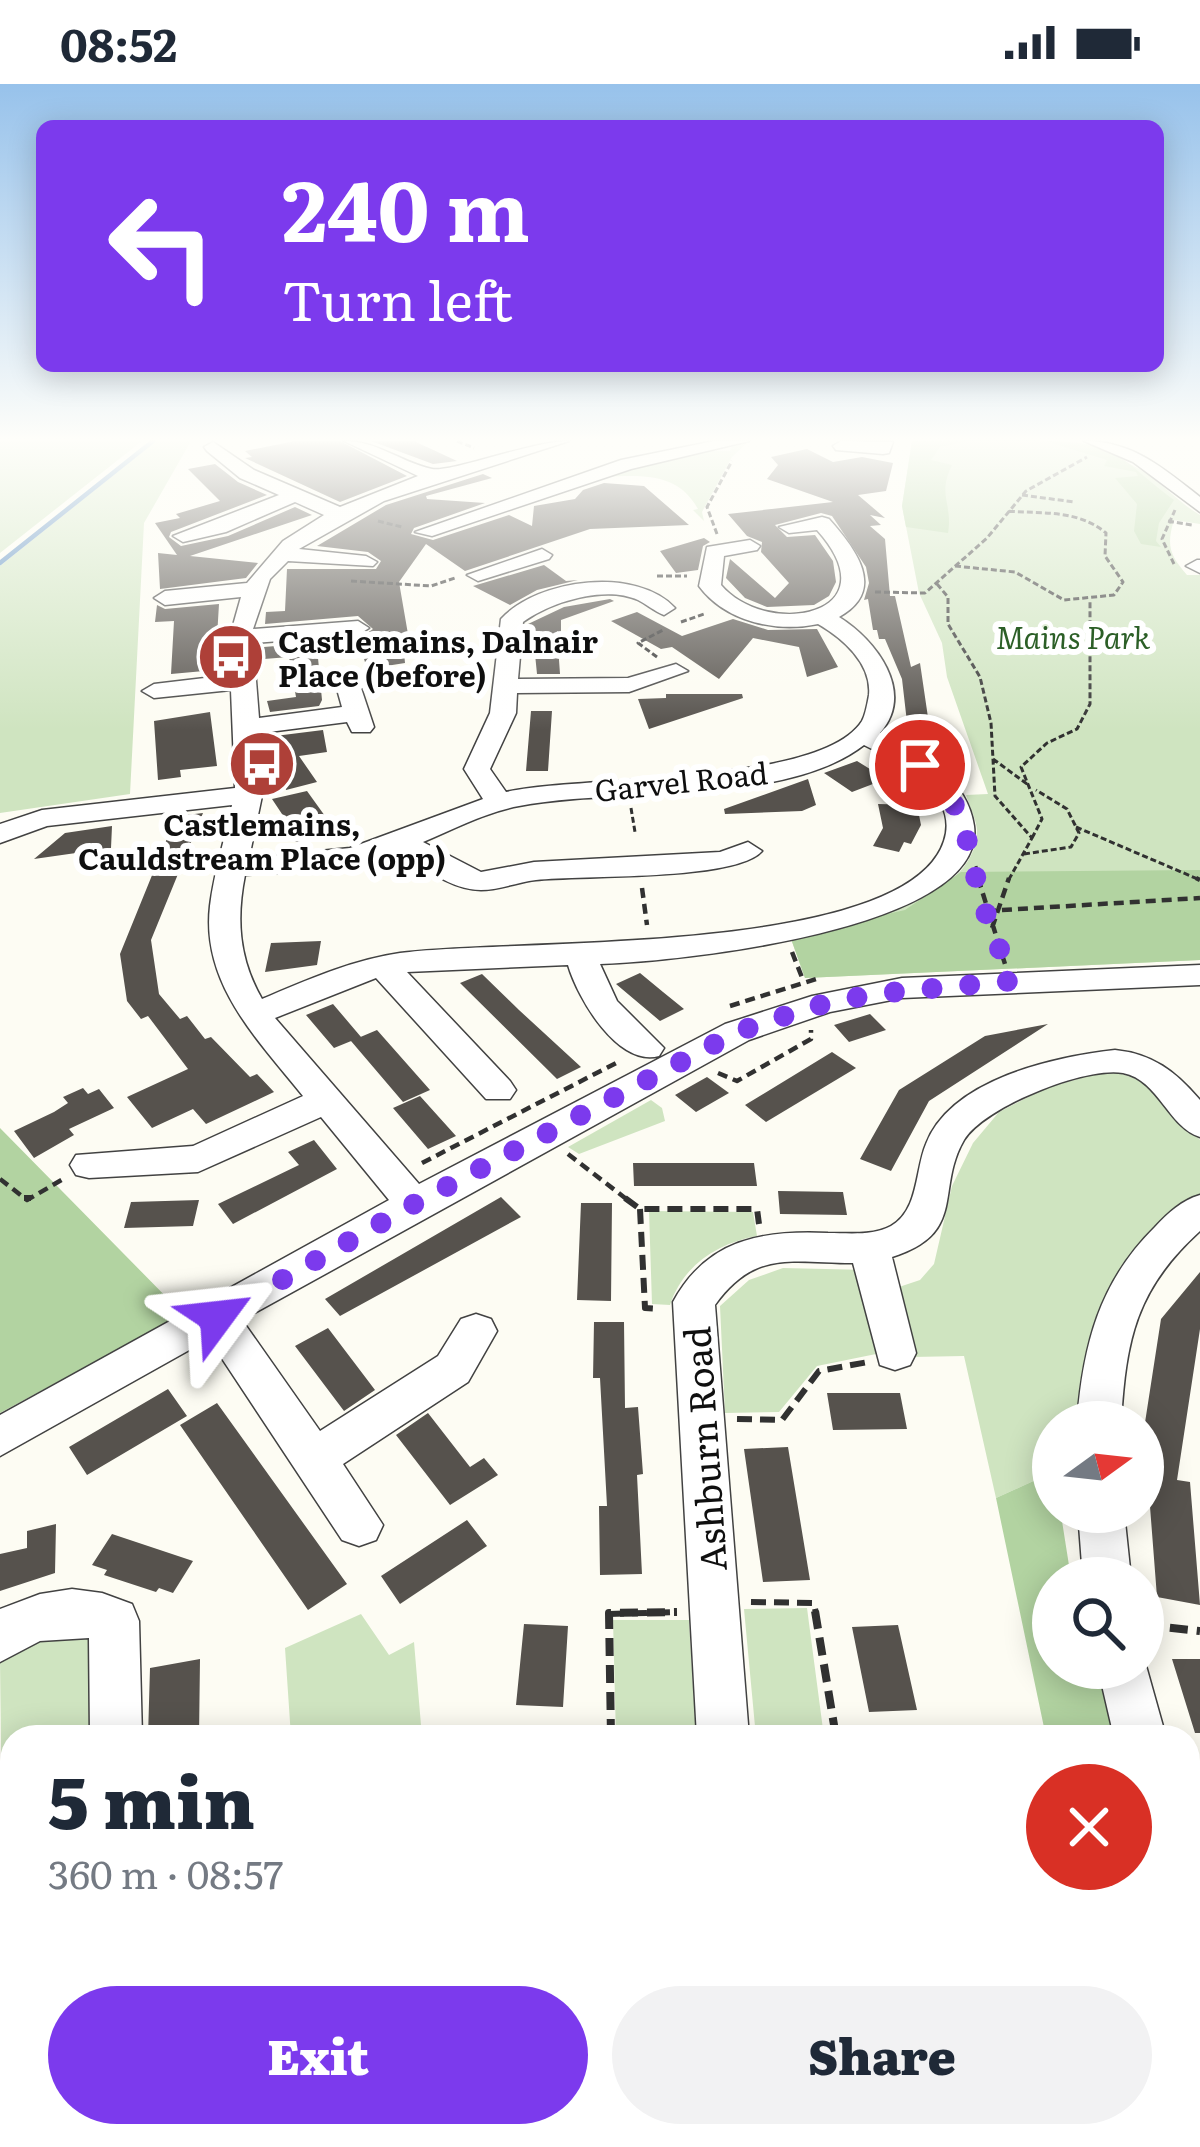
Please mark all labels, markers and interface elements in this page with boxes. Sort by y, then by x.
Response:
text: 08:52 [60,9,177,76]
text: 240 m [282,143,530,268]
icon: left [84,168,240,324]
text: Turn left [282,257,513,338]
park label: Mains Park [996,614,1151,658]
place label: Castlemains, Dalnair Place (before) [278,618,598,696]
bus stop icon: Castlemains, Dalnair Place (before) [196,622,266,692]
pin [869,714,971,816]
bus stop icon: Castlemains, Cauldstream Place (opp) [227,729,297,799]
icon: arrive [887,732,953,798]
street label: Garvel Road [592,749,770,811]
place label: Castlemains, Cauldstream Place (opp) [78,801,446,879]
position arrow [154,1254,280,1380]
street label: Ashburn Road [668,1325,738,1573]
north arrow [1032,1401,1164,1533]
map controls [1032,1401,1164,1689]
button: search [1032,1557,1164,1689]
text: 5 min [48,1744,255,1851]
button: close [1026,1764,1152,1890]
text: 360 m · 08:57 [48,1843,283,1901]
button: Exit [48,1986,588,2124]
button: Share [612,1986,1152,2124]

